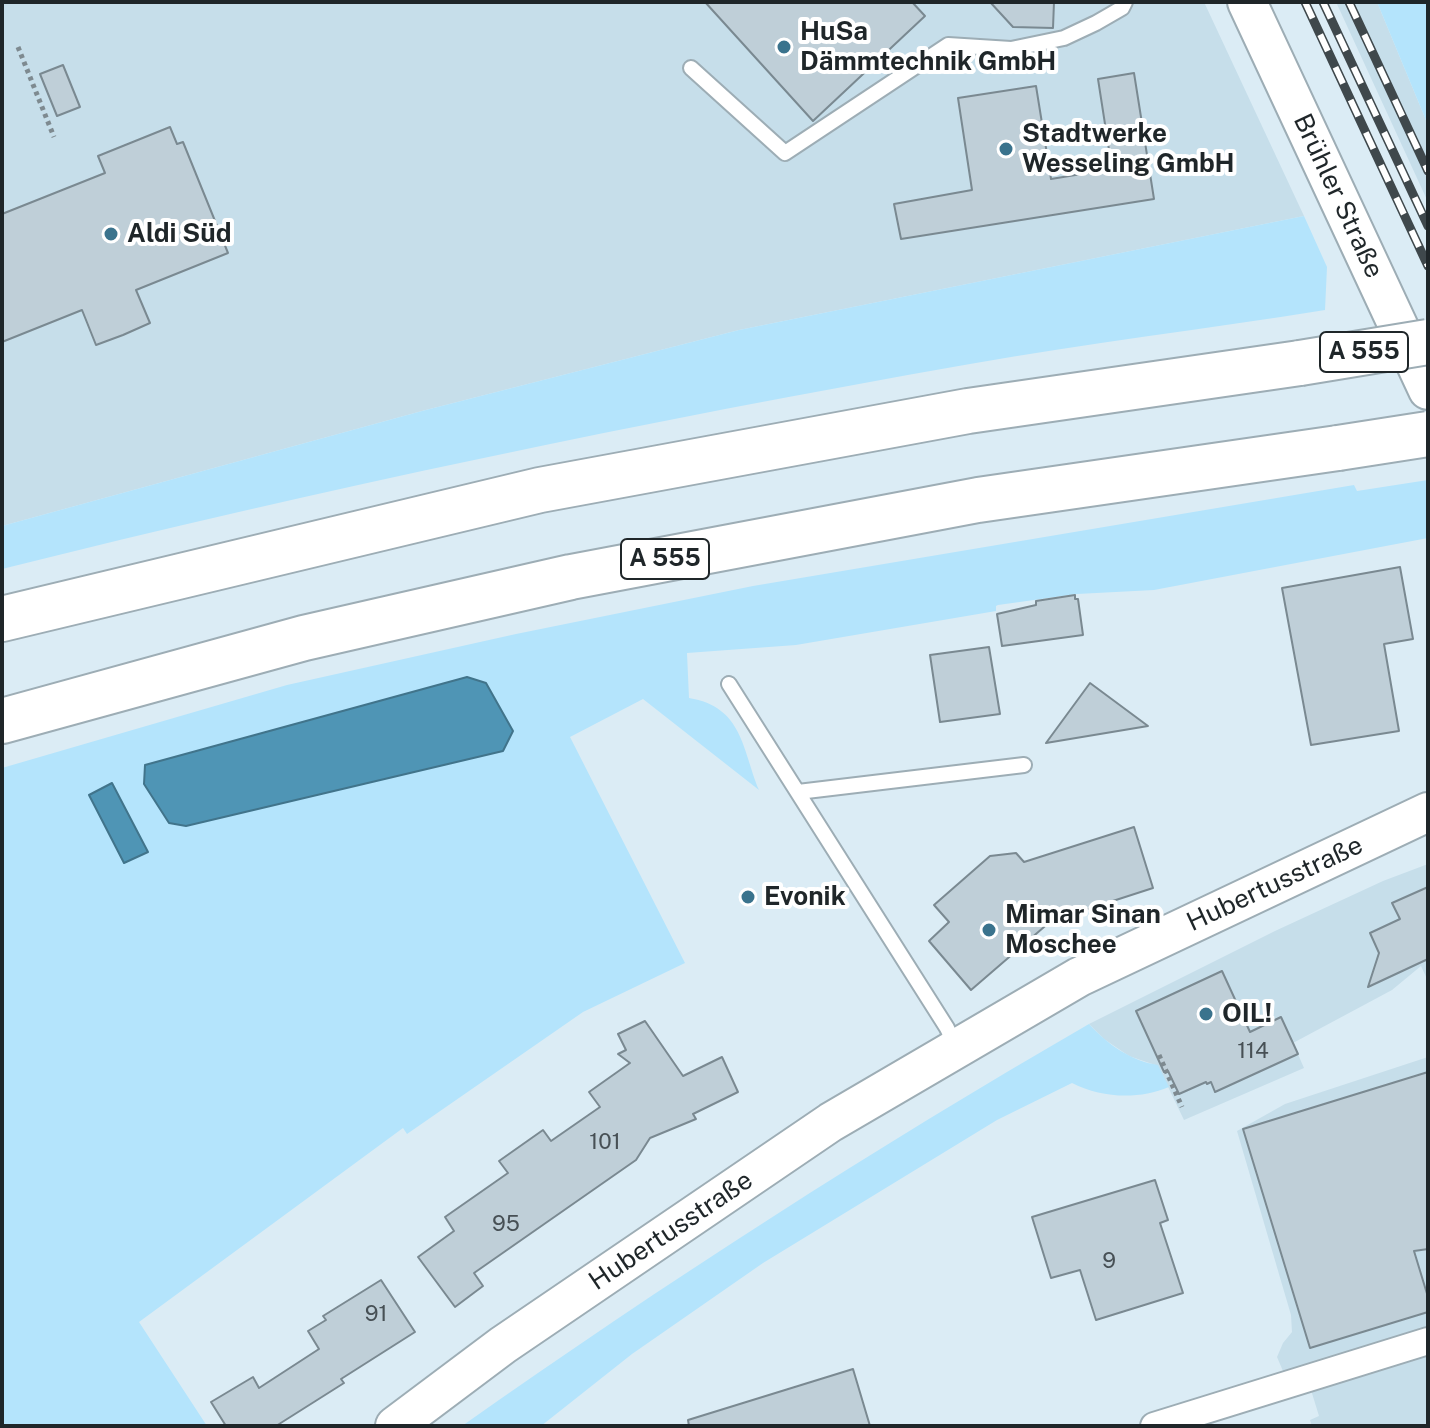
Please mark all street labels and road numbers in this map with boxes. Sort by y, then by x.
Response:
street label: Brühler Straße [1286,109,1390,283]
road number: A 555 [1320,332,1408,372]
road number: A 555 [621,539,709,579]
street label: Hubertusstraße [1182,830,1368,938]
street label: Hubertusstraße [583,1165,759,1297]

